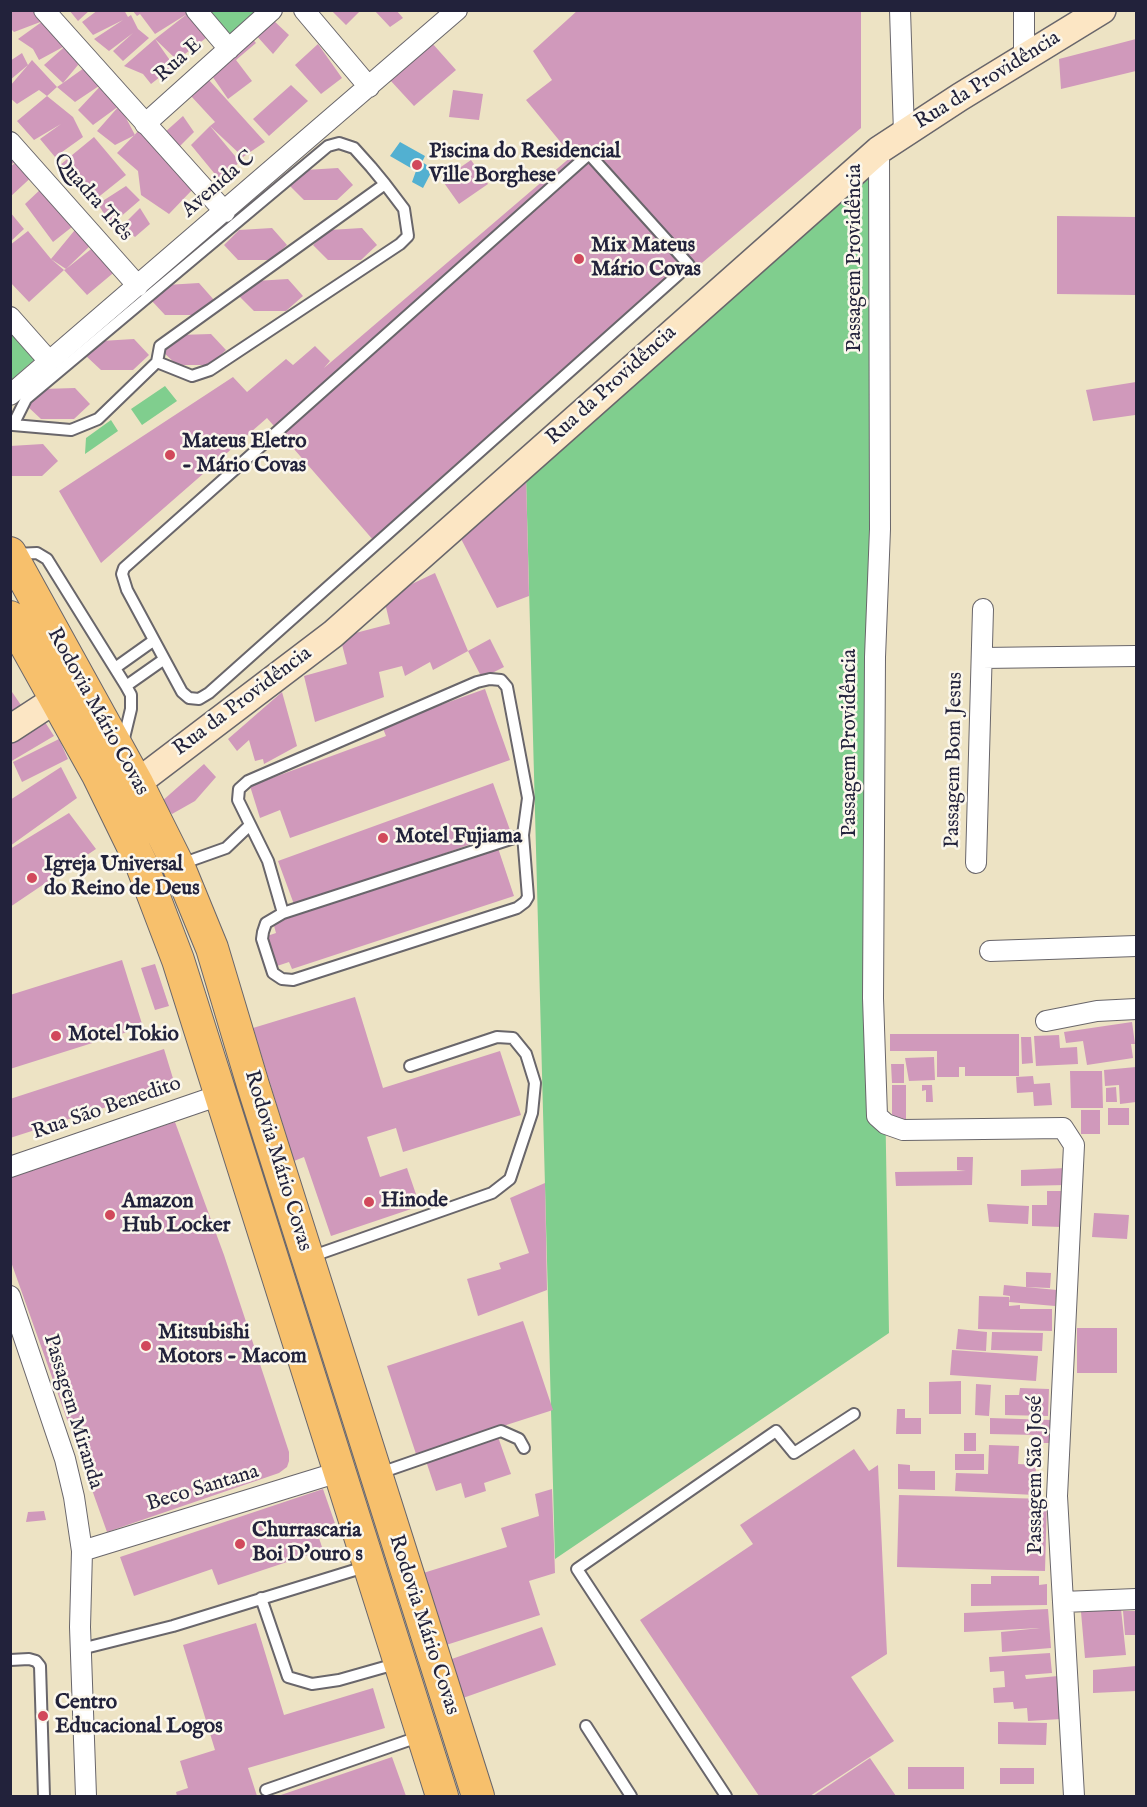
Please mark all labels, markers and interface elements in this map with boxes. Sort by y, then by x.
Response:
street label: Rua da Providência [911,26,1065,136]
street label: Rua E [150,33,208,89]
place label: Piscina do Residencial Ville Borghese [429,140,621,190]
street label: Avenida C [177,146,261,224]
street label: Quadra Três [47,149,137,247]
marker: Piscina do Residencial Ville Borghese [410,158,424,172]
street label: Passagem Providência [843,164,869,352]
place label: Mix Mateus Mário Covas [591,234,701,284]
marker: Mix Mateus Mário Covas [572,252,586,266]
street label: Rua da Providência [542,321,682,451]
place label: Mateus Eletro - Mário Covas [182,430,307,480]
marker: Mateus Eletro - Mário Covas [163,448,177,462]
street label: Rodovia Mário Covas [40,624,154,800]
street label: Rua da Providência [169,642,317,762]
street label: Passagem Providência [838,649,864,837]
street label: Passagem Bom Jesus [941,672,969,848]
place label: Motel Fujiama [395,825,522,851]
marker: Motel Fujiama [376,831,390,845]
place label: Igreja Universal do Reino de Deus [44,853,200,903]
marker: Igreja Universal do Reino de Deus [25,871,39,885]
place label: Motel Tokio [68,1023,179,1049]
marker: Motel Tokio [49,1029,63,1043]
street label: Rodovia Mário Covas [237,1067,317,1255]
street label: Rua São Benedito [29,1072,185,1146]
place label: Hinode [381,1189,448,1215]
place label: Amazon Hub Locker [122,1190,230,1240]
marker: Hinode [362,1195,376,1209]
marker: Amazon Hub Locker [103,1208,117,1222]
place label: Mitsubishi Motors - Macom [158,1321,307,1371]
street label: Passagem Miranda [37,1332,107,1492]
marker: Mitsubishi Motors - Macom [139,1339,153,1353]
street label: Passagem São José [1024,1396,1050,1554]
street label: Beco Santana [144,1460,262,1518]
place label: Churrascaria Boi D'ouro s [252,1519,363,1569]
street label: Rodovia Mário Covas [382,1532,464,1718]
marker: Churrascaria Boi D'ouro s [233,1537,247,1551]
place label: Centro Educacional Logos [55,1691,223,1741]
marker: Centro Educacional Logos [36,1709,50,1723]

